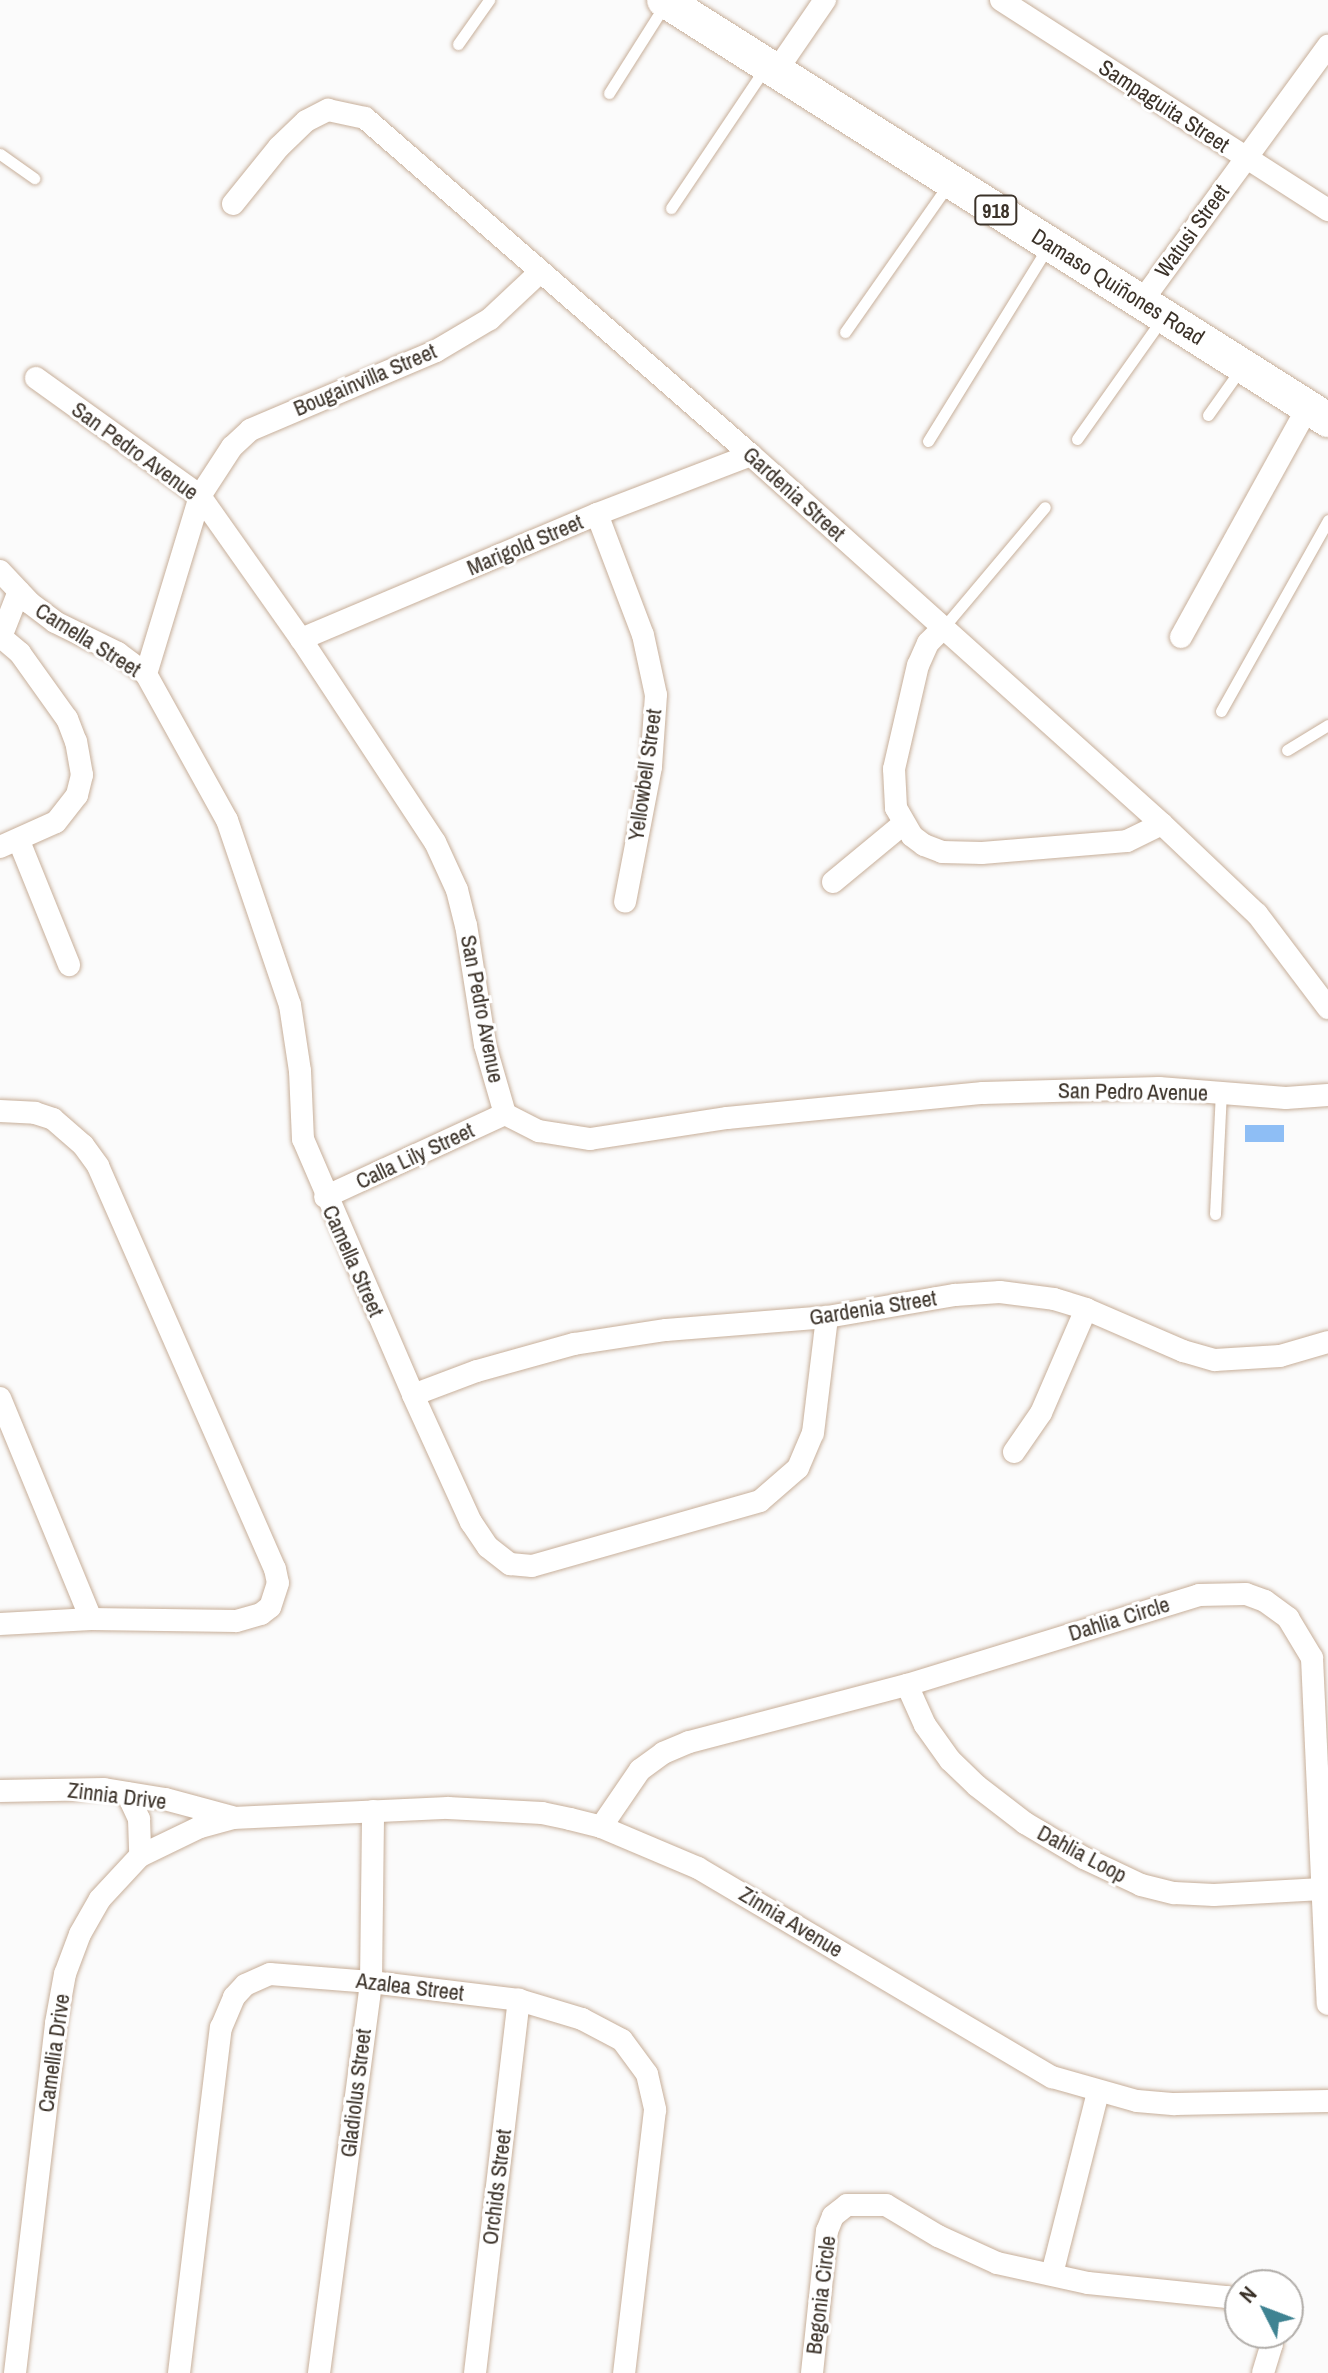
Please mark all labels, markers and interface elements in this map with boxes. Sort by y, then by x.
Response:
street label: Sampaguita Street [1094,54,1234,158]
street label: Watusi Street [1149,179,1235,283]
road number: 918 [974,194,1018,226]
street label: Damaso Quiñones Road [1027,223,1209,351]
street label: Bougainvilla Street [290,338,440,422]
street label: San Pedro Avenue [66,396,204,506]
street label: Gardenia Street [737,441,851,547]
street label: Marigold Street [463,509,587,581]
street label: Camella Street [30,597,146,683]
street label: Yellowbell Street [623,707,667,843]
street label: San Pedro Avenue [455,932,509,1086]
street label: San Pedro Avenue [1057,1077,1209,1107]
street label: Calla Lily Street [352,1117,478,1195]
street label: Camella Street [317,1201,389,1321]
street label: Gardenia Street [808,1285,938,1331]
street label: Dahlia Circle [1065,1591,1173,1647]
street label: Zinnia Drive [66,1777,168,1815]
street label: Dahlia Loop [1033,1820,1131,1888]
street label: Zinnia Avenue [734,1881,848,1963]
street label: Azalea Street [355,1967,465,2007]
street label: Camellia Drive [33,1992,75,2114]
street label: Gladiolus Street [335,2027,377,2159]
street label: Orchids Street [477,2128,517,2246]
street label: Begonia Circle [801,2234,841,2356]
north arrow [1224,2269,1304,2349]
text: N [1232,2279,1263,2309]

